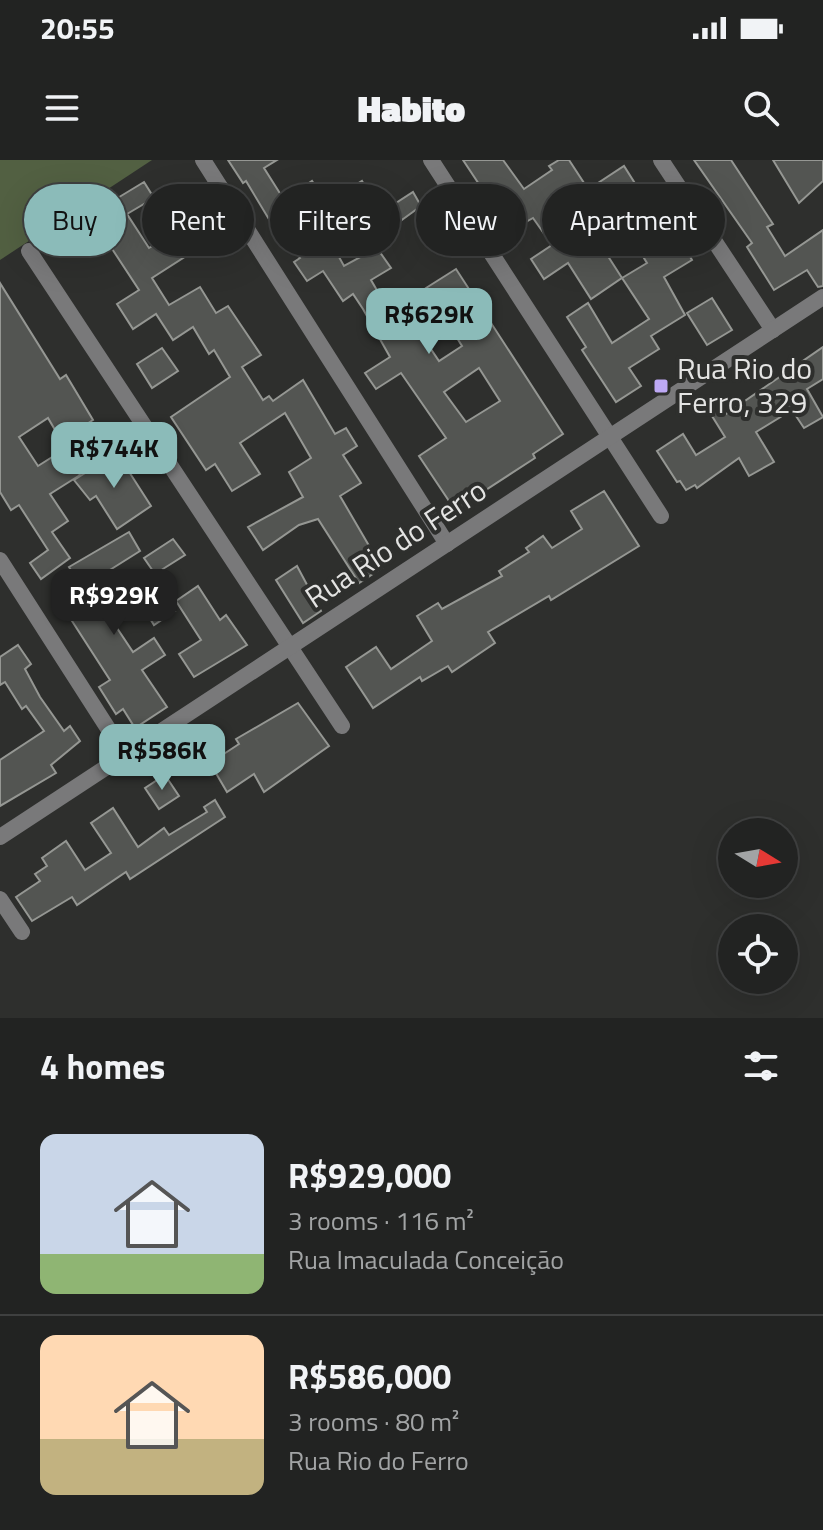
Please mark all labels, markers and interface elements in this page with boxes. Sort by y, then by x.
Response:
text: 20:55 [40,5,115,51]
text: Habito [358,81,465,136]
icon: menu [40,86,84,130]
icon: search [739,86,783,130]
chip: Buy [24,184,126,256]
chip: Rent [142,184,254,256]
chip: Filters [270,184,400,256]
chip: New [416,184,526,256]
chip: Apartment [542,184,725,256]
pin: R$629K [364,288,494,356]
text: R$629K [384,294,474,333]
place label: Rua Rio do Ferro, 329 [677,345,812,425]
marker: Rua Rio do Ferro, 329 [652,377,670,395]
pin: R$744K [49,422,179,490]
text: R$744K [69,428,159,467]
street label: Rua Rio do Ferro [296,467,495,619]
pin: R$929K [49,569,179,637]
text: R$929K [69,575,159,614]
pin: R$586K [97,724,227,792]
text: R$586K [117,730,207,769]
north arrow [718,818,798,898]
map controls [718,818,798,994]
button: locate [718,914,798,994]
text: 4 homes [40,1040,165,1092]
icon: filters [739,1044,783,1088]
text: R$929,000 [288,1149,451,1201]
icon: home [104,1166,200,1262]
text: 3 rooms · 116 m² [288,1201,474,1240]
text: Rua Imaculada Conceição [288,1240,564,1279]
text: R$586,000 [288,1350,451,1402]
icon: home [104,1367,200,1463]
text: 3 rooms · 80 m² [288,1402,459,1441]
text: Rua Rio do Ferro [288,1441,469,1480]

